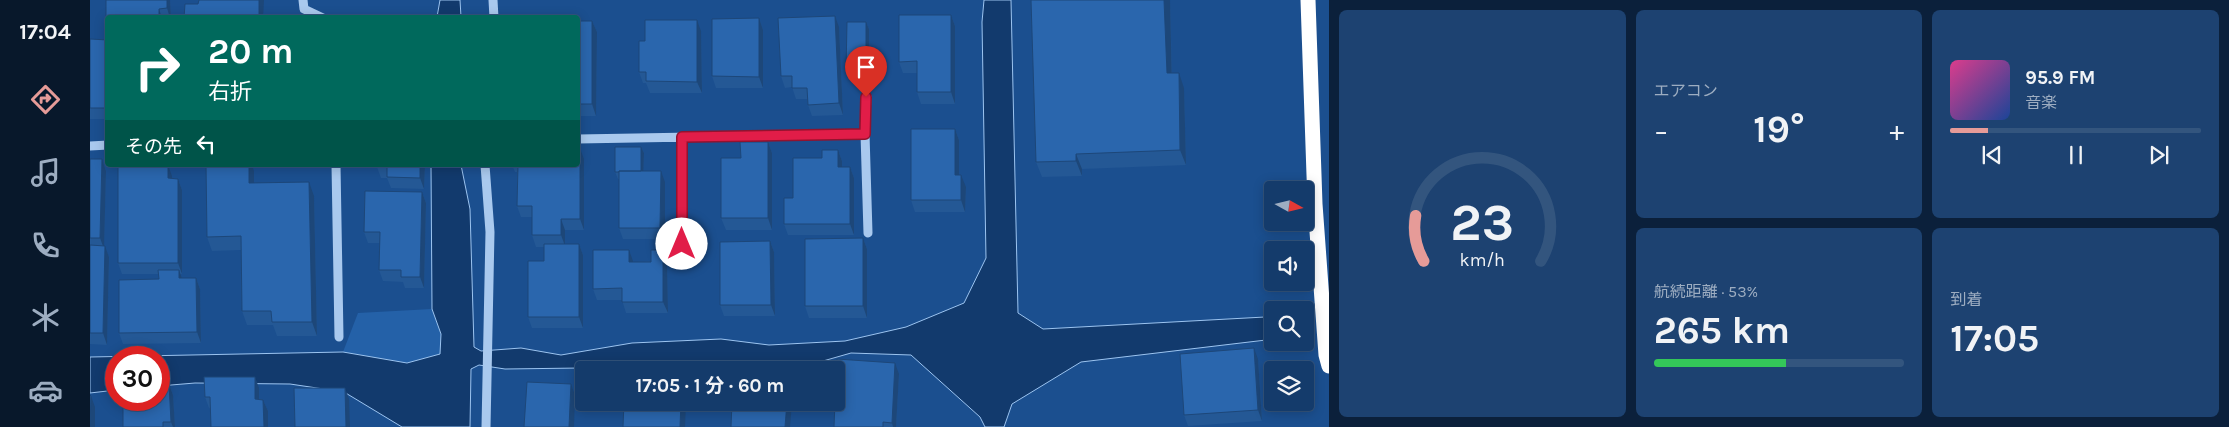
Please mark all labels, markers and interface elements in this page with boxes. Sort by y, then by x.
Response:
text: 17:04 [19,19,71,45]
text: 20 m [208,31,293,72]
icon: right [125,35,190,100]
pin [845,46,887,97]
icon: arrive [852,53,880,81]
text: 95.9 FM [2025,67,2095,89]
text: 右折 [208,79,252,105]
text: エアコン [1654,81,1718,100]
icon: directions [28,82,63,117]
text: 音楽 [2025,93,2057,112]
text: 19° [1753,107,1805,152]
text: − [1654,114,1668,147]
text: + [1890,114,1904,147]
icon: left [192,130,220,158]
text: その先 [125,136,182,158]
icon: previous [1978,141,2006,169]
icon: pause [2062,141,2090,169]
icon: next [2145,141,2173,169]
icon: music [28,155,63,190]
north arrow [1264,181,1314,231]
map controls [1264,181,1314,411]
text: 23 [1450,192,1514,253]
position arrow [655,217,707,269]
icon: phone [28,228,63,263]
button: sound [1264,241,1314,291]
text: km/h [1460,250,1505,271]
text: 航続距離 · 53% [1654,282,1758,301]
text: 到着 [1950,290,1982,309]
icon: climate [28,300,63,335]
button: search [1264,301,1314,351]
text: 265 km [1654,308,1790,353]
text: 17:05 [1950,316,2039,361]
speed limit sign: 30 [105,346,170,411]
button: layers [1264,361,1314,411]
icon: car [28,373,63,408]
text: 17:05 · 1 分 · 60 m [636,375,784,397]

